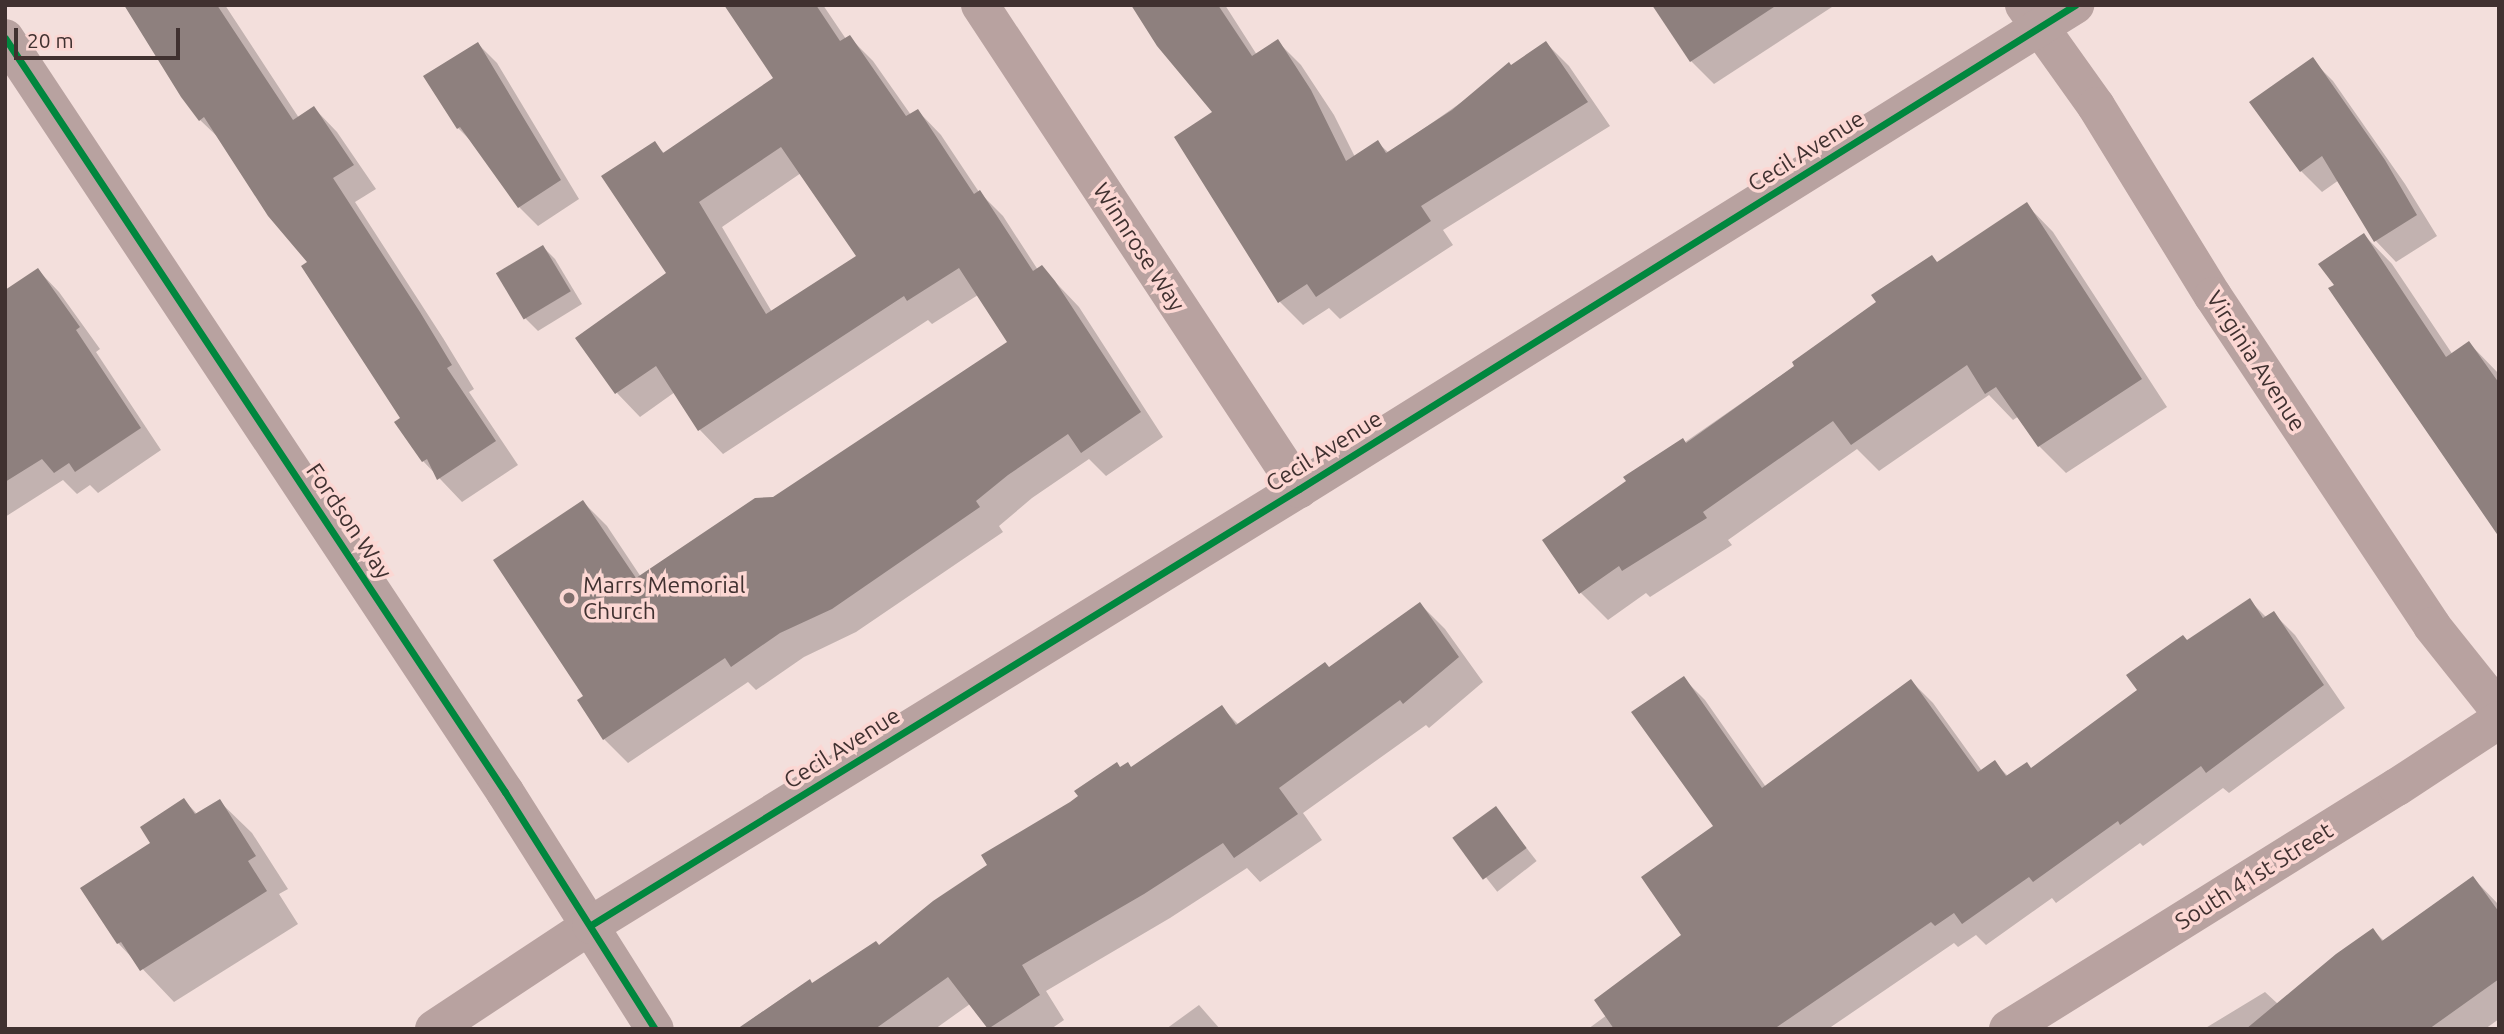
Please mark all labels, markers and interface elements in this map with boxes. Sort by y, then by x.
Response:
scale bar [18,14,184,58]
text: 20 m [27,28,74,52]
street label: Cecil Avenue [1743,104,1869,198]
street label: Winnrose Way [1087,178,1191,316]
street label: Virginia Avenue [2200,286,2312,436]
street label: Cecil Avenue [1261,404,1387,498]
street label: Fordson Way [300,458,398,584]
place label: Marrs Memorial Church [583,571,746,625]
marker: Marrs Memorial Church [561,590,577,606]
street label: Cecil Avenue [779,701,905,795]
street label: South 41st Street [2170,816,2338,936]

